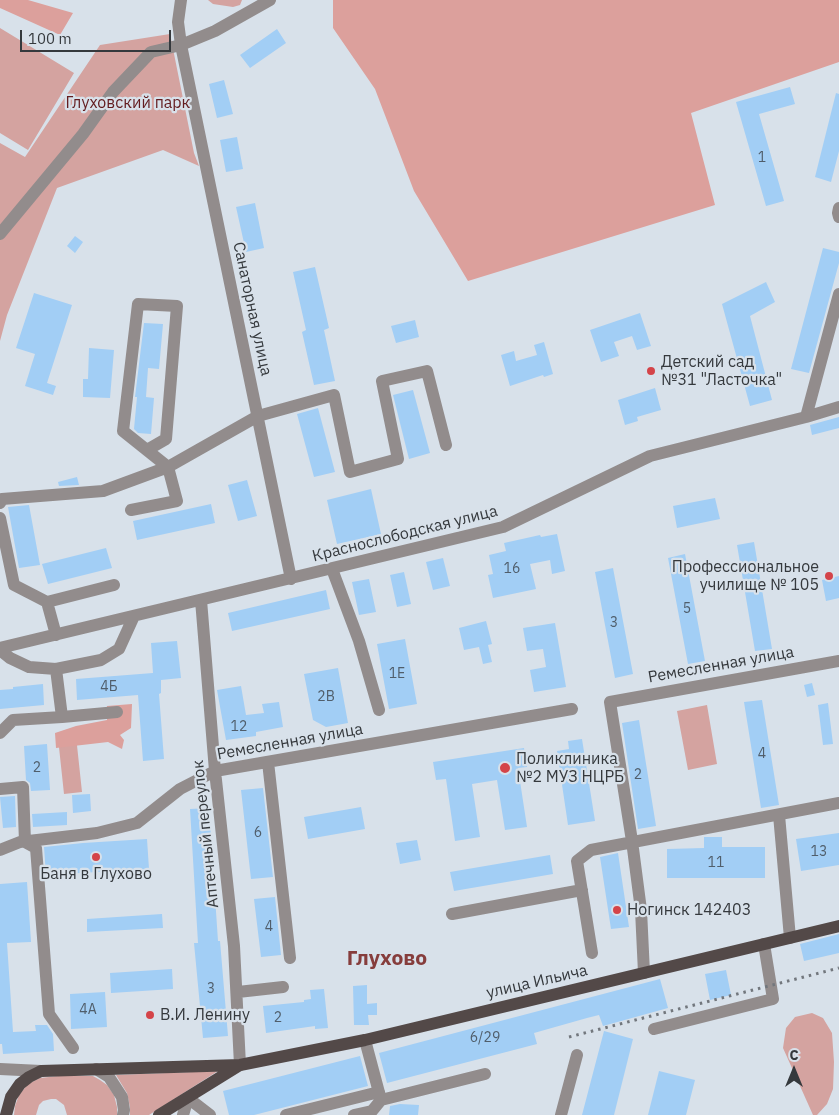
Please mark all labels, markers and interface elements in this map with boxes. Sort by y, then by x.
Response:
scale bar [22,20,174,52]
text: 100 m [28,29,72,48]
park label: Глуховский парк [66,93,190,113]
house number: 1 [758,150,766,166]
street label: Санаторная улица [228,240,276,378]
place label: Детский сад №31 "Ласточка" [661,352,782,390]
marker: Детский сад №31 "Ласточка" [645,365,657,377]
street label: Краснослободская улица [310,502,500,566]
place label: Профессиональное училище № 105 [672,557,819,595]
house number: 16 [504,561,520,577]
marker: Профессиональное училище № 105 [823,570,835,582]
house number: 5 [683,601,691,617]
house number: 3 [610,615,618,631]
street label: Ремесленная улица [646,643,796,687]
house number: 1Е [389,666,405,682]
house number: 4Б [100,679,118,695]
house number: 2В [317,689,335,705]
house number: 12 [231,719,247,735]
street label: Ремесленная улица [215,720,365,764]
house number: 4 [758,746,766,762]
place label: Поликлиника №2 МУЗ НЦРБ [516,749,624,787]
street label: Аптечный переулок [189,759,223,909]
house number: 2 [33,760,41,776]
marker: Поликлиника №2 МУЗ НЦРБ [498,761,512,775]
house number: 2 [634,767,642,783]
house number: 6 [254,825,262,841]
house number: 13 [811,844,827,860]
marker: Баня в Глухово [90,851,102,863]
house number: 11 [708,855,724,871]
place label: Баня в Глухово [40,864,152,884]
place label: Ногинск 142403 [627,900,751,920]
marker: Ногинск 142403 [611,904,623,916]
house number: 4 [265,919,273,935]
district label: Глухово [347,946,427,972]
street label: улица Ильича [485,961,589,1003]
house number: 3 [207,981,215,997]
house number: 4А [79,1002,97,1018]
place label: В.И. Ленину [160,1005,250,1025]
marker: В.И. Ленину [144,1009,156,1021]
house number: 2 [274,1010,282,1026]
house number: 6/29 [470,1030,500,1046]
north arrow [769,1045,819,1095]
text: С [789,1046,799,1064]

